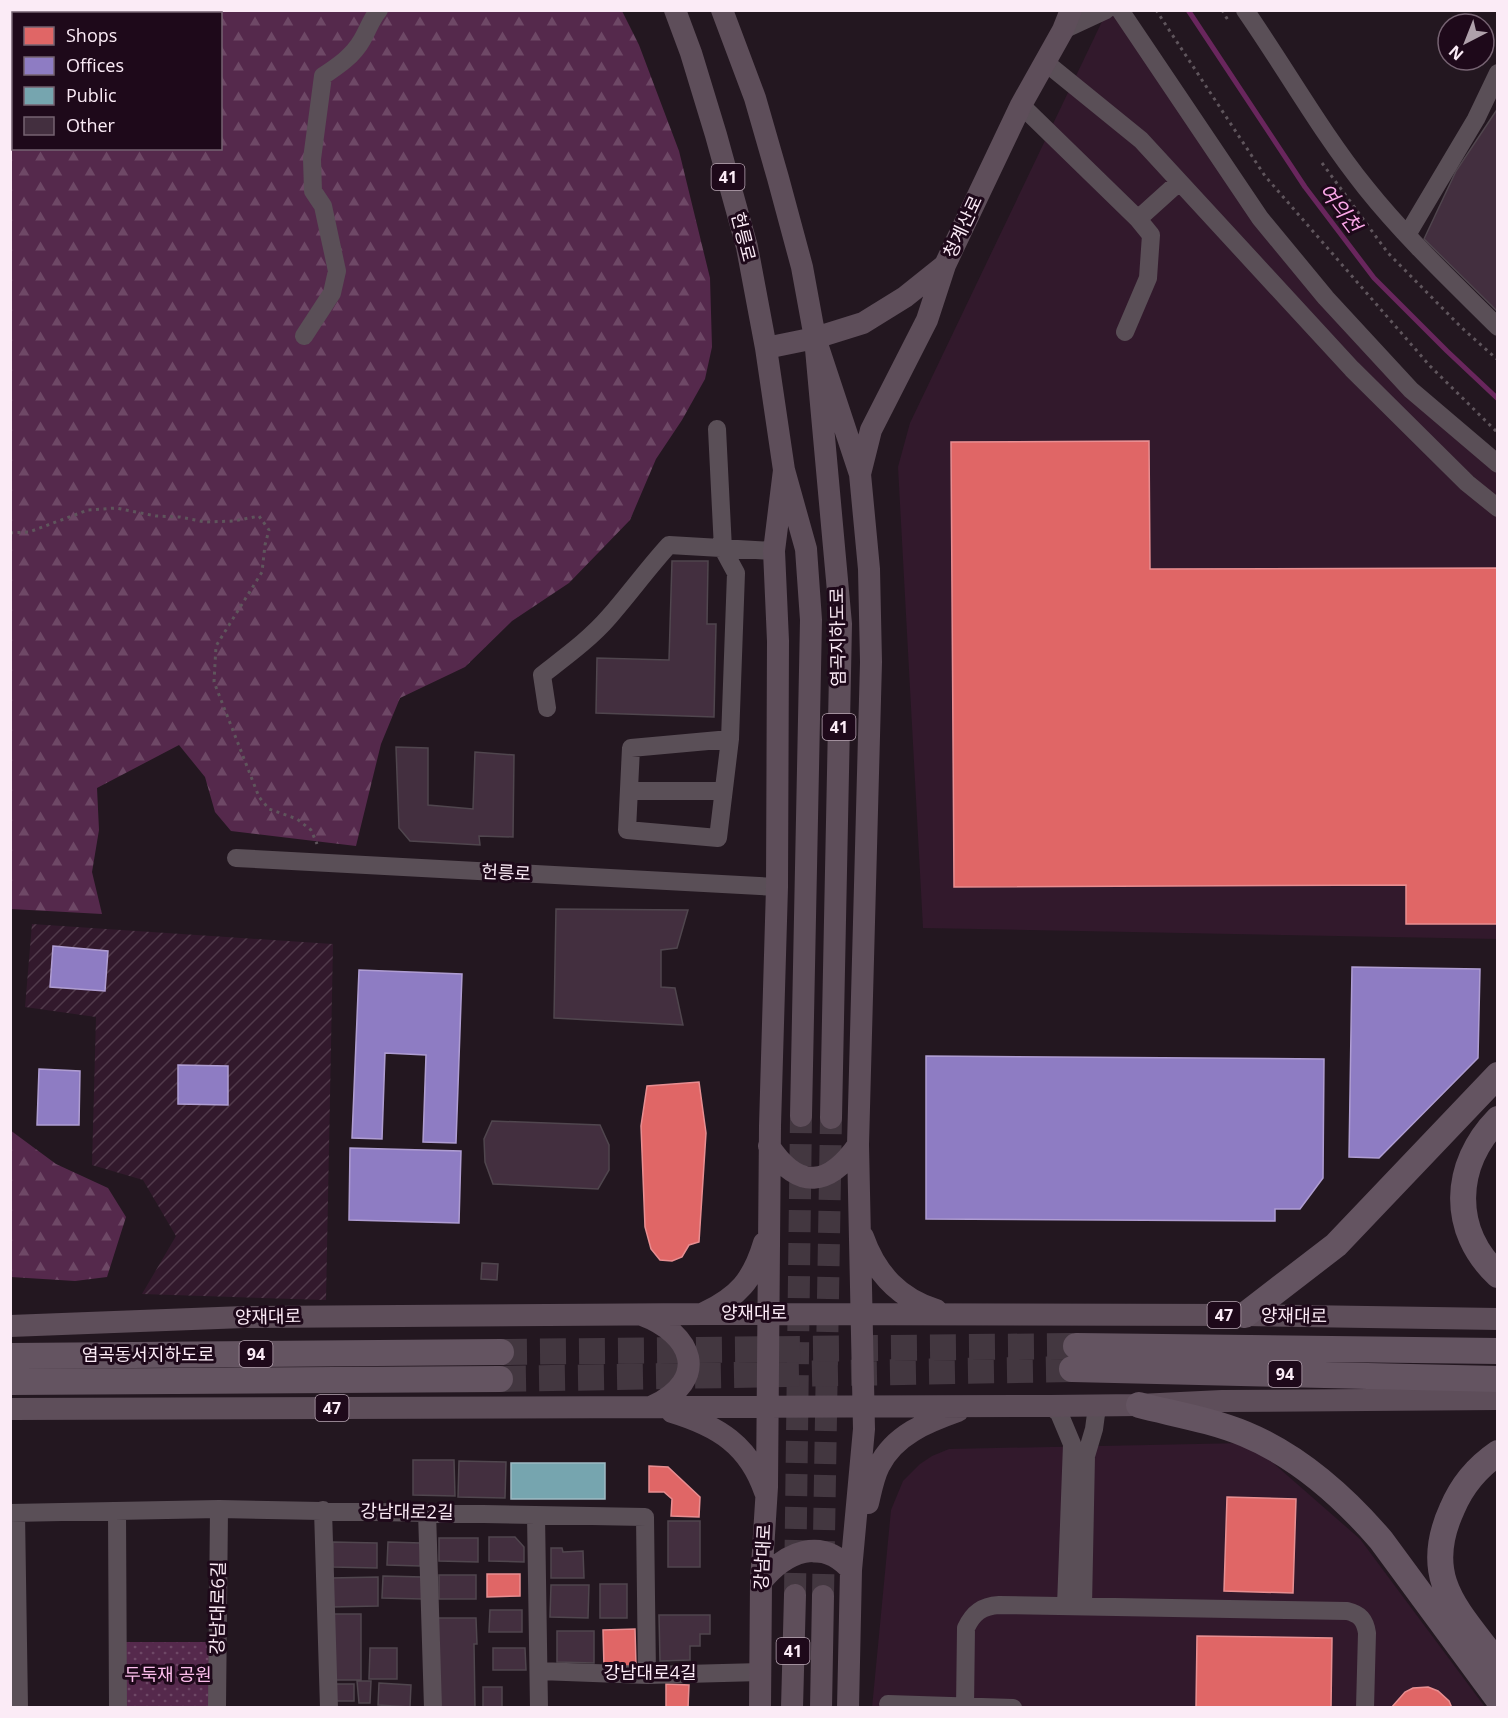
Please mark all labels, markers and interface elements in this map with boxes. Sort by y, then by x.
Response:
legend [12,12,222,150]
north arrow [1436,12,1496,72]
text: Shops [66,23,117,47]
text: N [1444,41,1468,66]
text: Offices [66,53,124,77]
text: Public [66,83,117,107]
text: Other [66,113,116,137]
road number: 41 [712,164,744,190]
water label: 여의천 [1313,178,1369,240]
street label: 청계산로 [937,191,987,262]
street label: 헌릉로 [726,210,762,264]
street label: 염곡지하도로 [824,587,850,687]
road number: 41 [822,714,856,740]
street label: 헌릉로 [481,859,531,885]
street label: 양재대로 [721,1300,787,1324]
road number: 47 [1208,1302,1240,1328]
street label: 양재대로 [1261,1302,1327,1328]
street label: 양재대로 [235,1303,301,1329]
road number: 94 [240,1341,272,1367]
street label: 염곡동서지하도로 [82,1342,214,1366]
road number: 94 [1268,1361,1302,1387]
road number: 47 [316,1395,348,1421]
street label: 강남대로2길 [360,1498,454,1524]
street label: 강남대로 [748,1523,776,1591]
street label: 강남대로6길 [204,1561,230,1655]
road number: 41 [776,1638,810,1664]
street label: 강남대로4길 [603,1660,697,1684]
park label: 두둑재 공원 [124,1662,212,1686]

